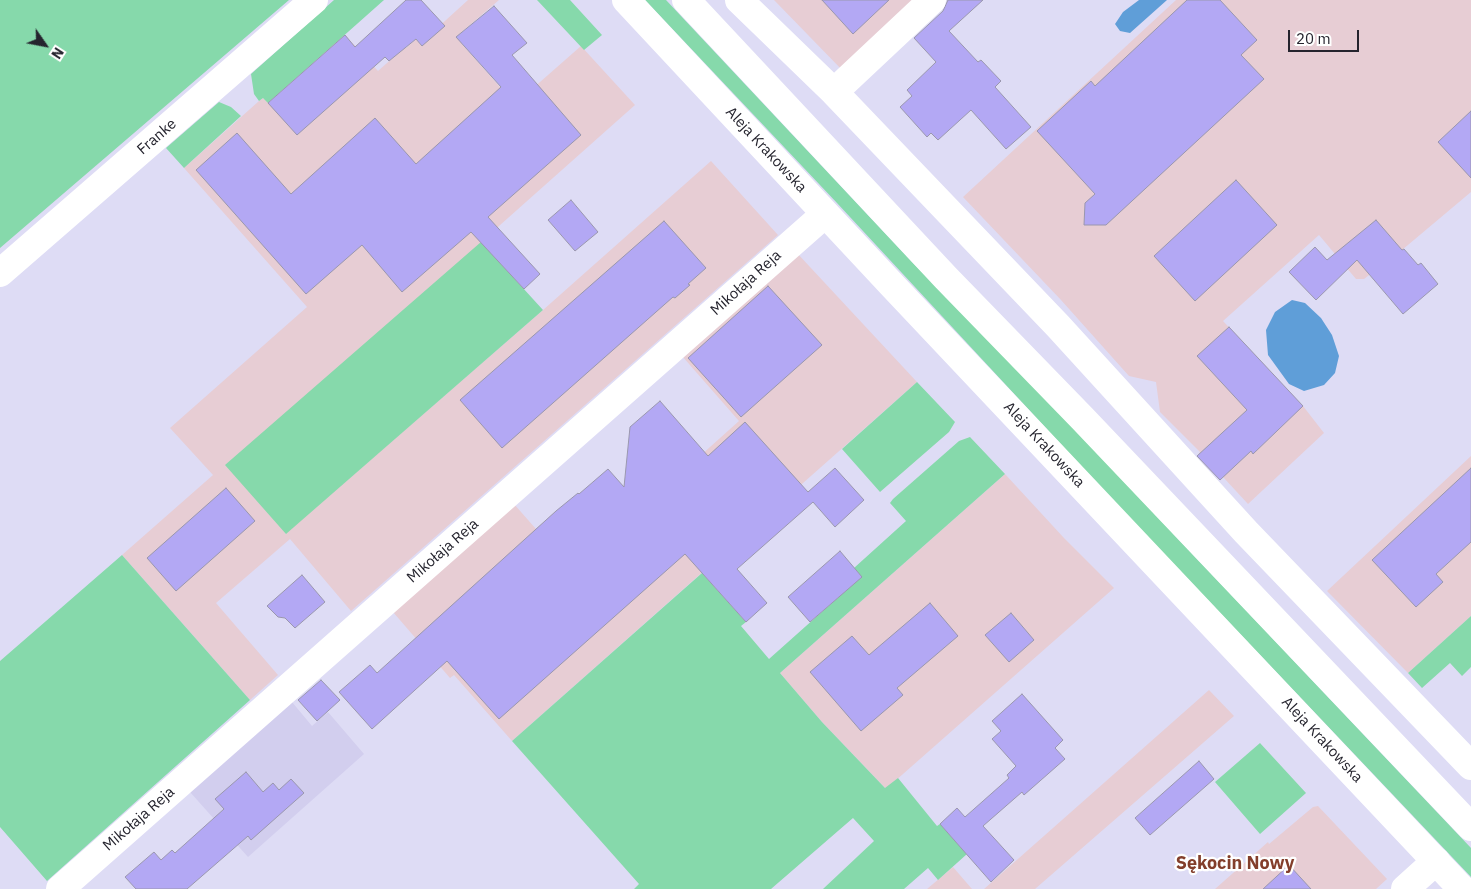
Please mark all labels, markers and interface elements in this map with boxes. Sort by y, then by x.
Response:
north arrow [20,20,70,70]
scale bar [1291,20,1362,52]
text: 20 m [1296,29,1331,48]
text: N [47,44,68,62]
street label: Aleja Krakowska [722,103,810,197]
street label: Franke [134,115,180,159]
street label: Mikołaja Reja [707,247,785,319]
street label: Aleja Krakowska [1000,398,1088,492]
street label: Mikołaja Reja [404,515,482,587]
street label: Aleja Krakowska [1278,693,1366,787]
street label: Mikołaja Reja [100,783,178,855]
district label: Sękocin Nowy [1176,853,1294,875]

